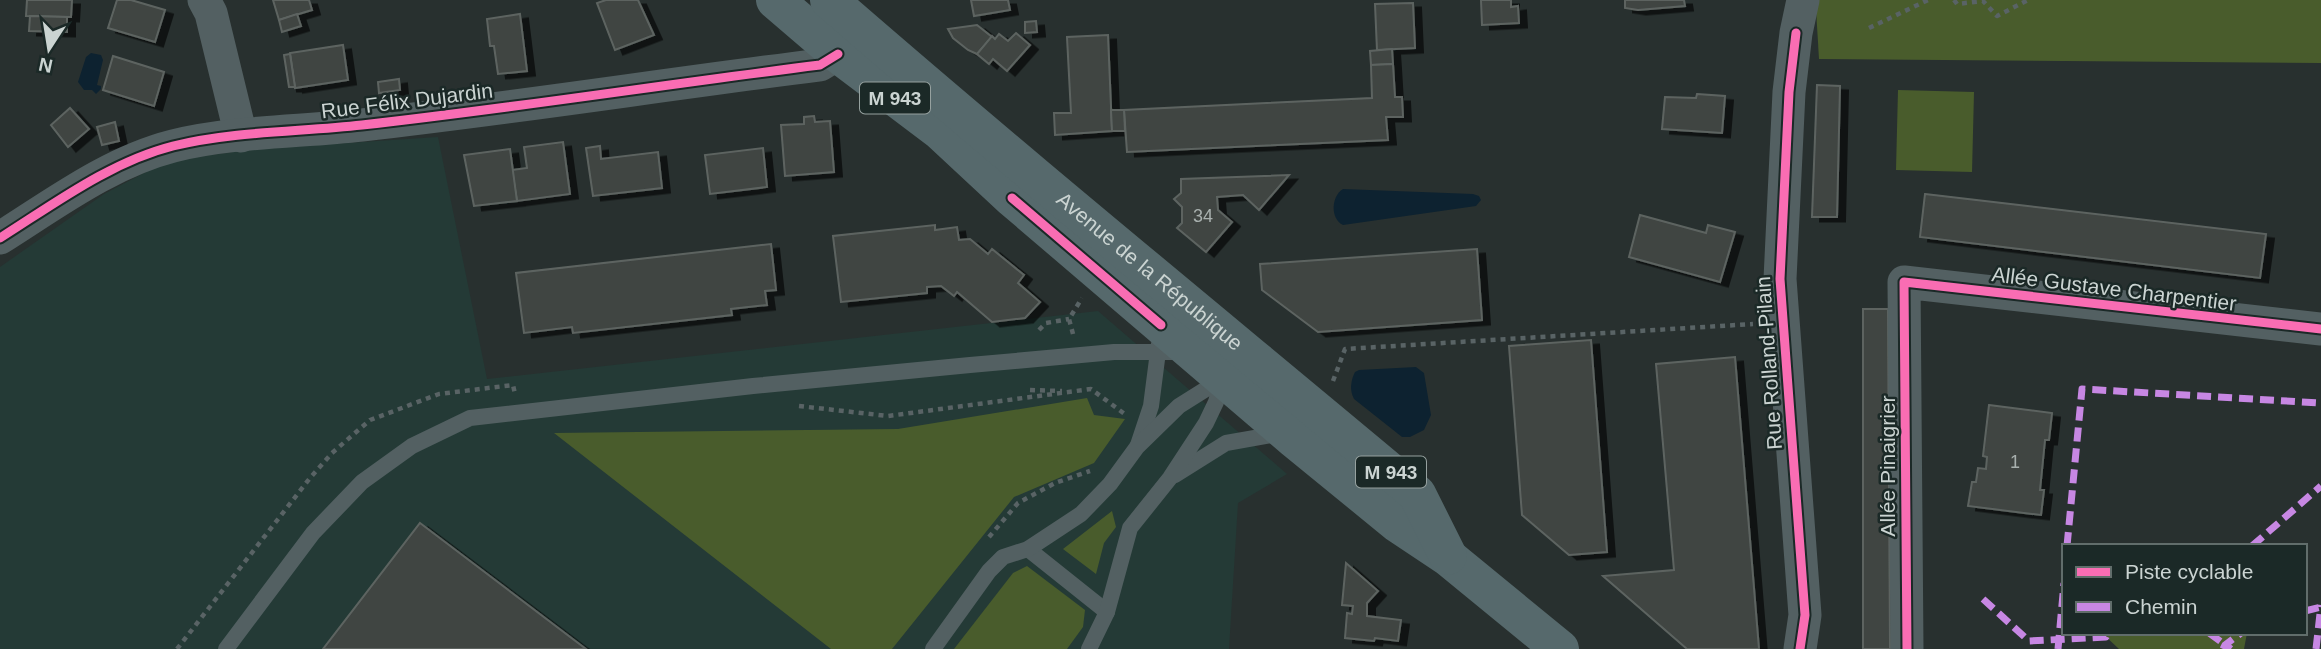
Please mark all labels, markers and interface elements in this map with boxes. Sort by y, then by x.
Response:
north arrow [14,14,84,84]
text: N [37,53,54,77]
street label: Rue Félix Dujardin [320,79,494,122]
road number: M 943 [860,82,930,114]
street label: Avenue de la République [1052,187,1247,355]
house number: 34 [1193,206,1213,226]
street label: Allée Gustave Charpentier [1990,262,2238,315]
street label: Rue Rolland-Pilain [1751,275,1786,451]
street label: Allée Pinaigrier [1876,395,1899,537]
house number: 1 [2010,452,2020,472]
road number: M 943 [1356,457,1426,488]
legend [2062,544,2307,635]
text: Piste cyclable [2125,560,2253,583]
text: Chemin [2125,595,2197,618]

